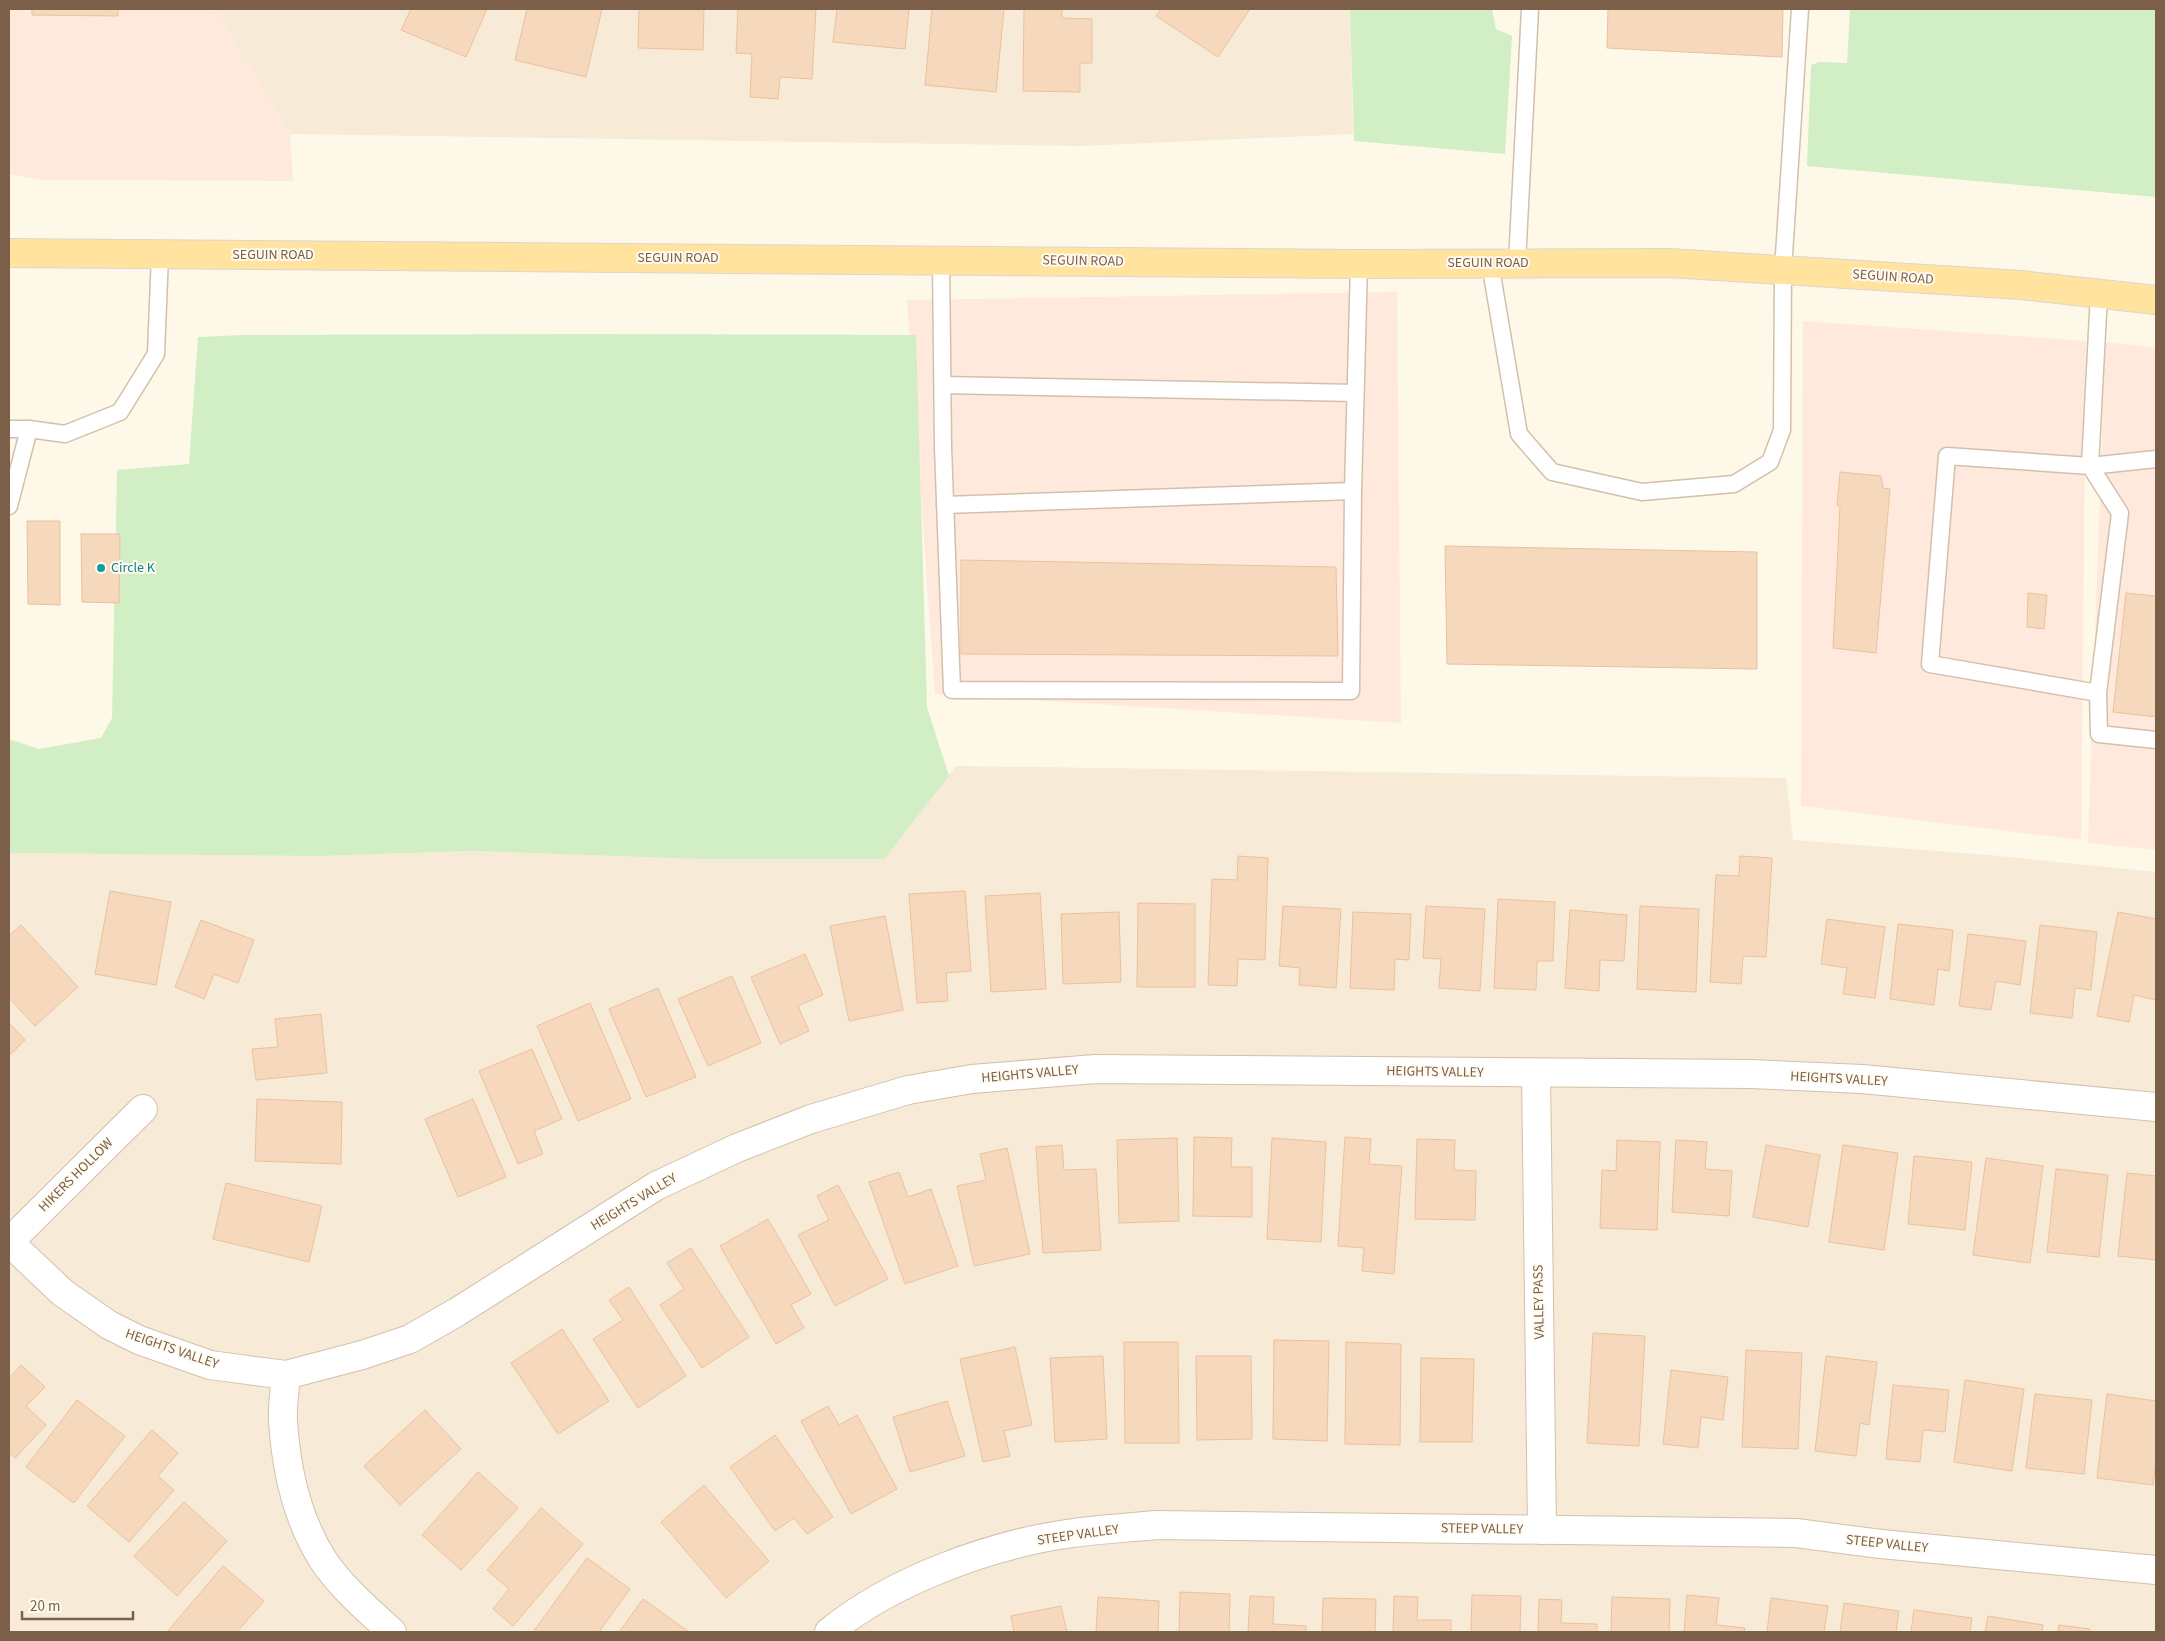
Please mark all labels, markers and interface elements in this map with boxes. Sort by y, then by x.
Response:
street label: SEGUIN ROAD [232,245,314,265]
street label: SEGUIN ROAD [637,248,719,268]
street label: SEGUIN ROAD [1042,250,1124,272]
street label: SEGUIN ROAD [1447,253,1529,273]
street label: SEGUIN ROAD [1852,264,1934,290]
place label: Circle K [111,558,156,578]
marker: Circle K [95,562,107,574]
street label: HEIGHTS VALLEY [981,1060,1080,1088]
street label: HEIGHTS VALLEY [1386,1061,1484,1083]
street label: HEIGHTS VALLEY [1790,1066,1889,1092]
street label: HIKERS HOLLOW [34,1133,118,1217]
street label: HEIGHTS VALLEY [587,1168,681,1236]
street label: VALLEY PASS [1528,1264,1550,1340]
street label: HEIGHTS VALLEY [123,1324,222,1374]
street label: STEEP VALLEY [1441,1518,1524,1540]
street label: STEEP VALLEY [1036,1519,1121,1551]
street label: STEEP VALLEY [1845,1530,1929,1558]
scale bar [22,1588,134,1620]
text: 20 m [30,1596,60,1617]

